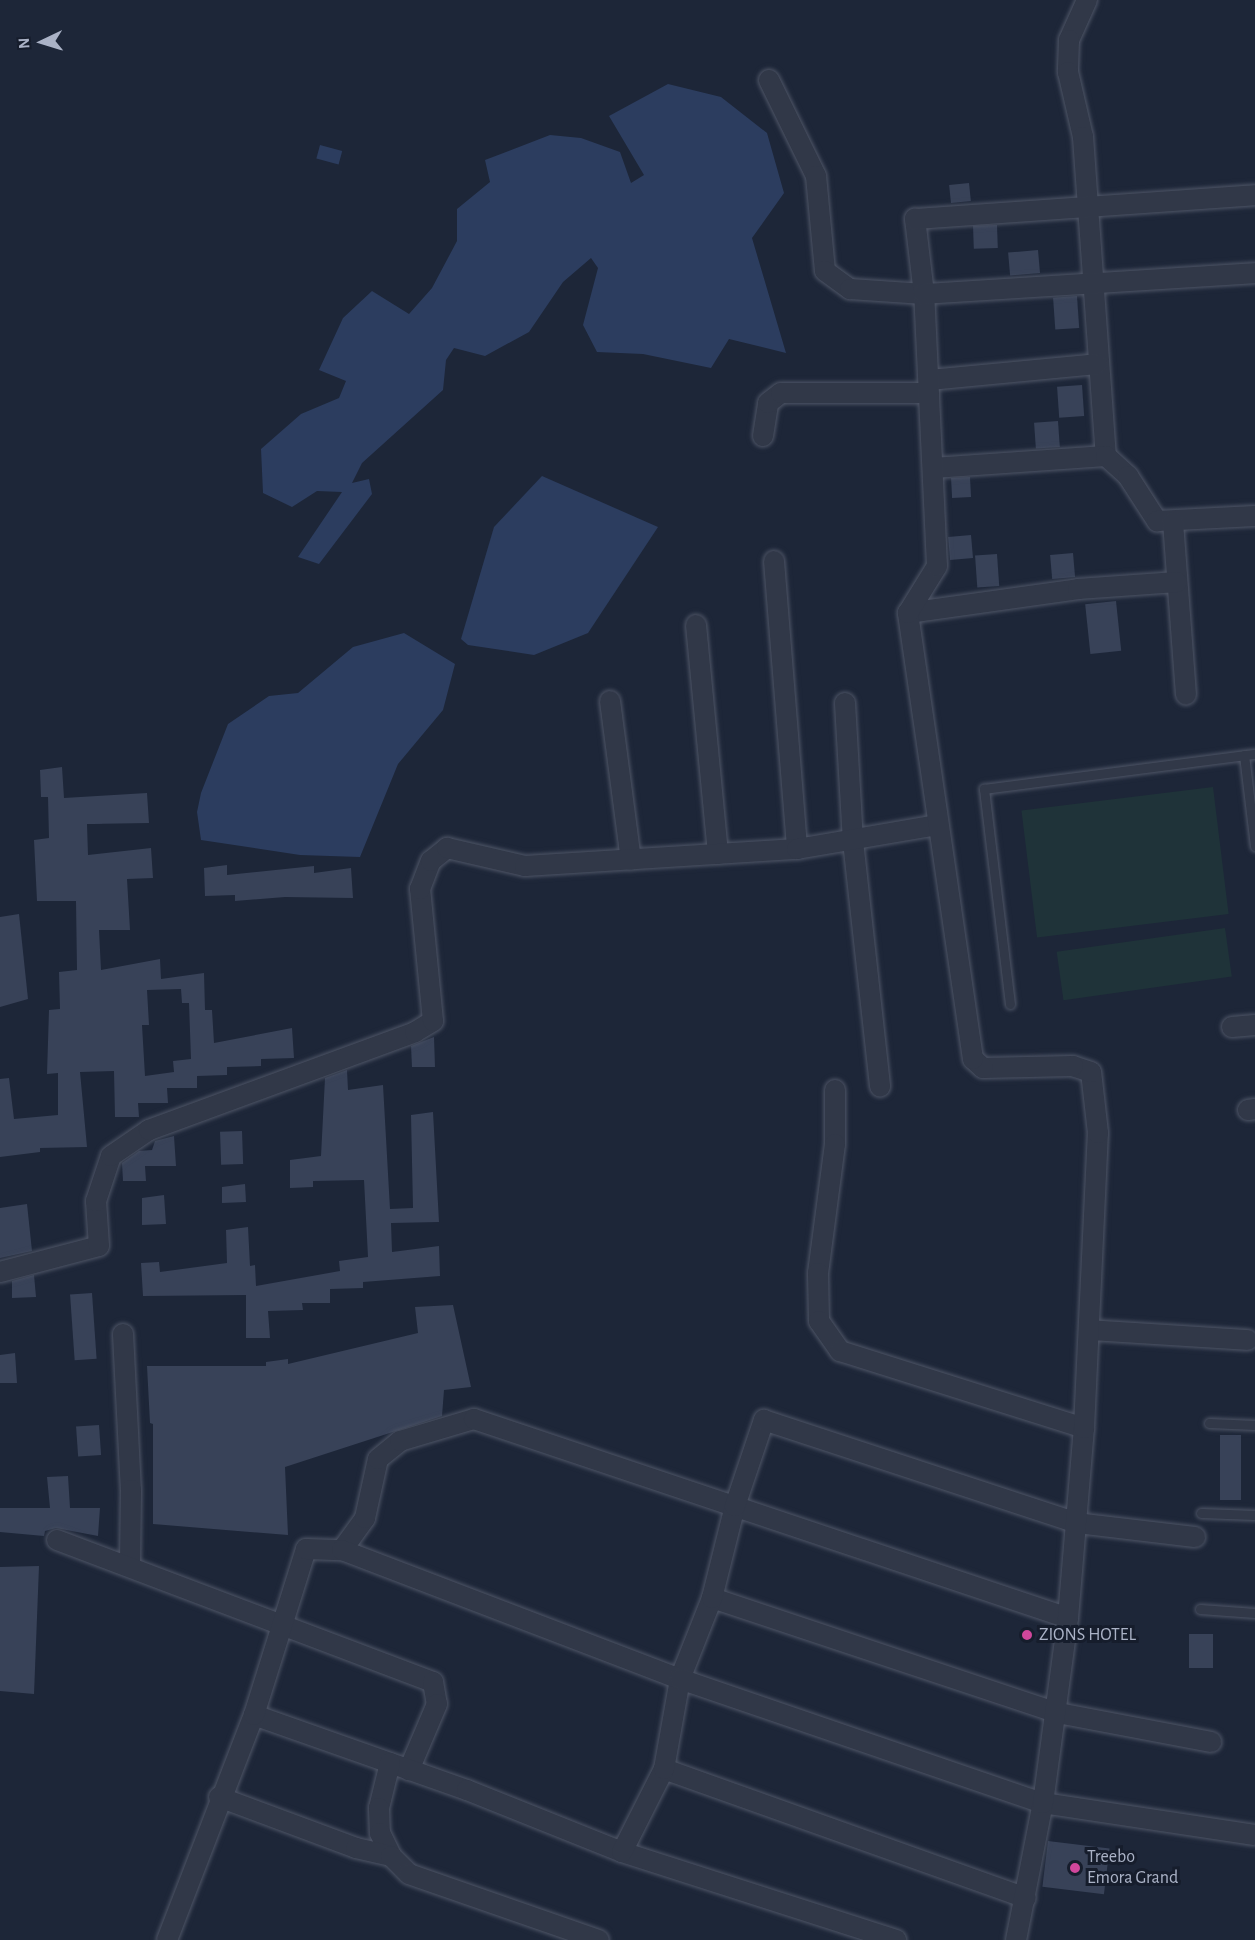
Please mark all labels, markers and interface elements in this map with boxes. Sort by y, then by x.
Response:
north arrow [12,12,72,72]
text: N [16,37,32,49]
place label: ZIONS HOTEL [1039,1624,1136,1646]
marker: ZIONS HOTEL [1020,1628,1034,1642]
place label: Treebo Emora Grand [1087,1847,1178,1890]
marker: Treebo Emora Grand [1068,1861,1082,1875]

